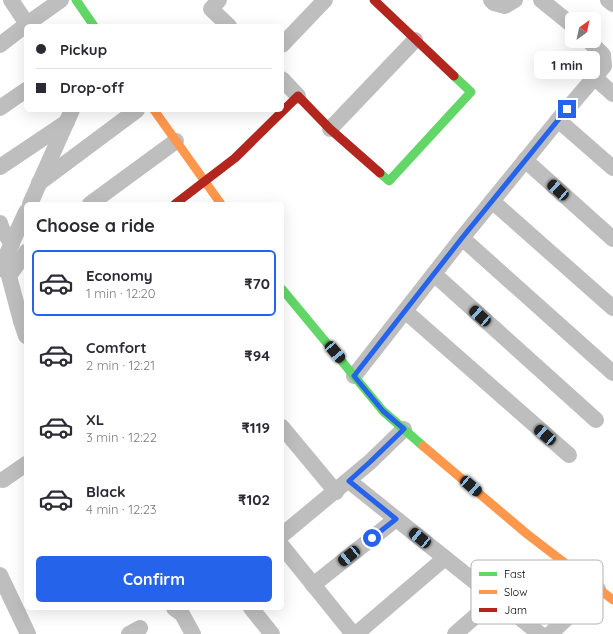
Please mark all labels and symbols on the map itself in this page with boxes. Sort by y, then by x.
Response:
north arrow [565,12,601,48]
callout: 1 min [534,51,600,79]
route end [558,100,576,118]
car [545,178,571,202]
car [467,304,493,328]
car [323,339,347,365]
car [532,423,558,447]
car [458,474,484,498]
car [407,526,433,550]
route start [363,529,381,547]
car [336,544,362,568]
legend [471,560,603,624]
text: Fast [504,567,526,581]
text: Slow [504,585,528,599]
text: Jam [504,603,527,617]

